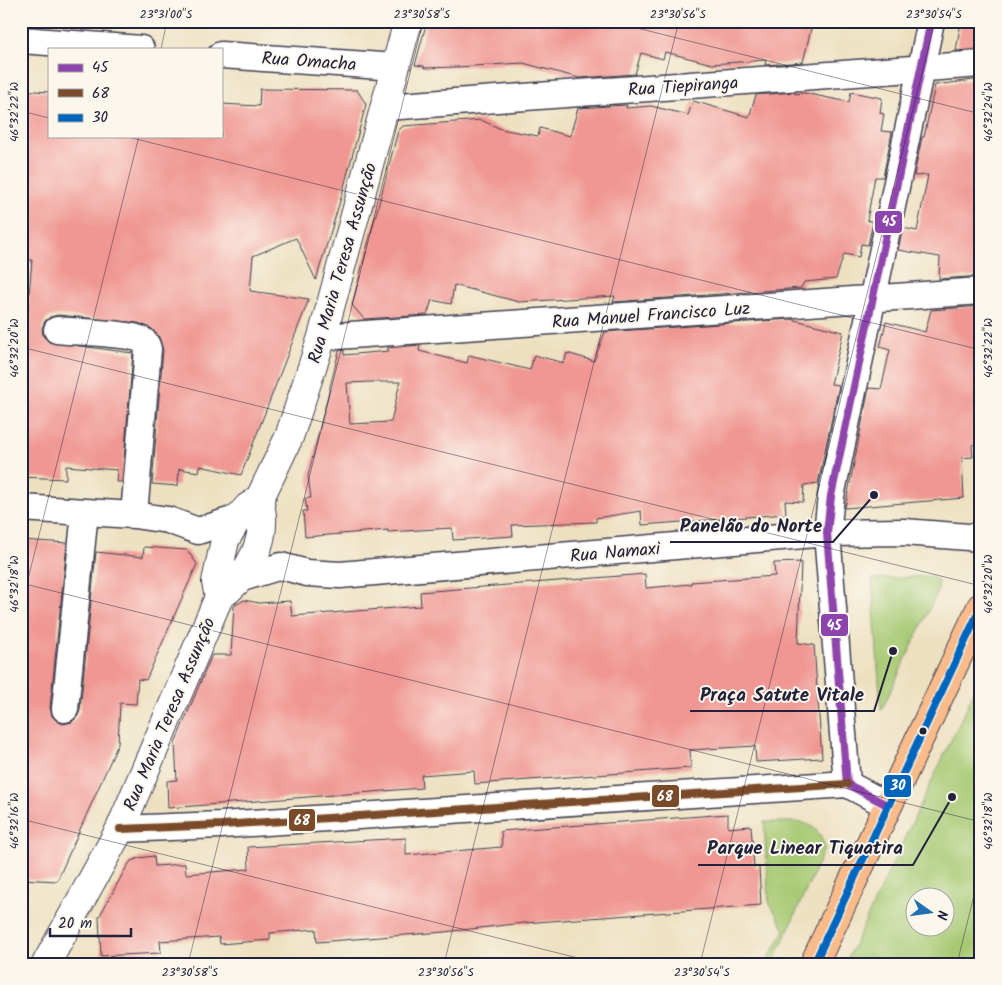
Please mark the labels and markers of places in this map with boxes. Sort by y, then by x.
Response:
callout: Panelão do Norte [670,508,833,542]
callout: Praça Satute Vitale [690,677,874,711]
unlabelled marker [918,726,928,736]
callout: Parque Linear Tiquatira [698,831,913,865]

